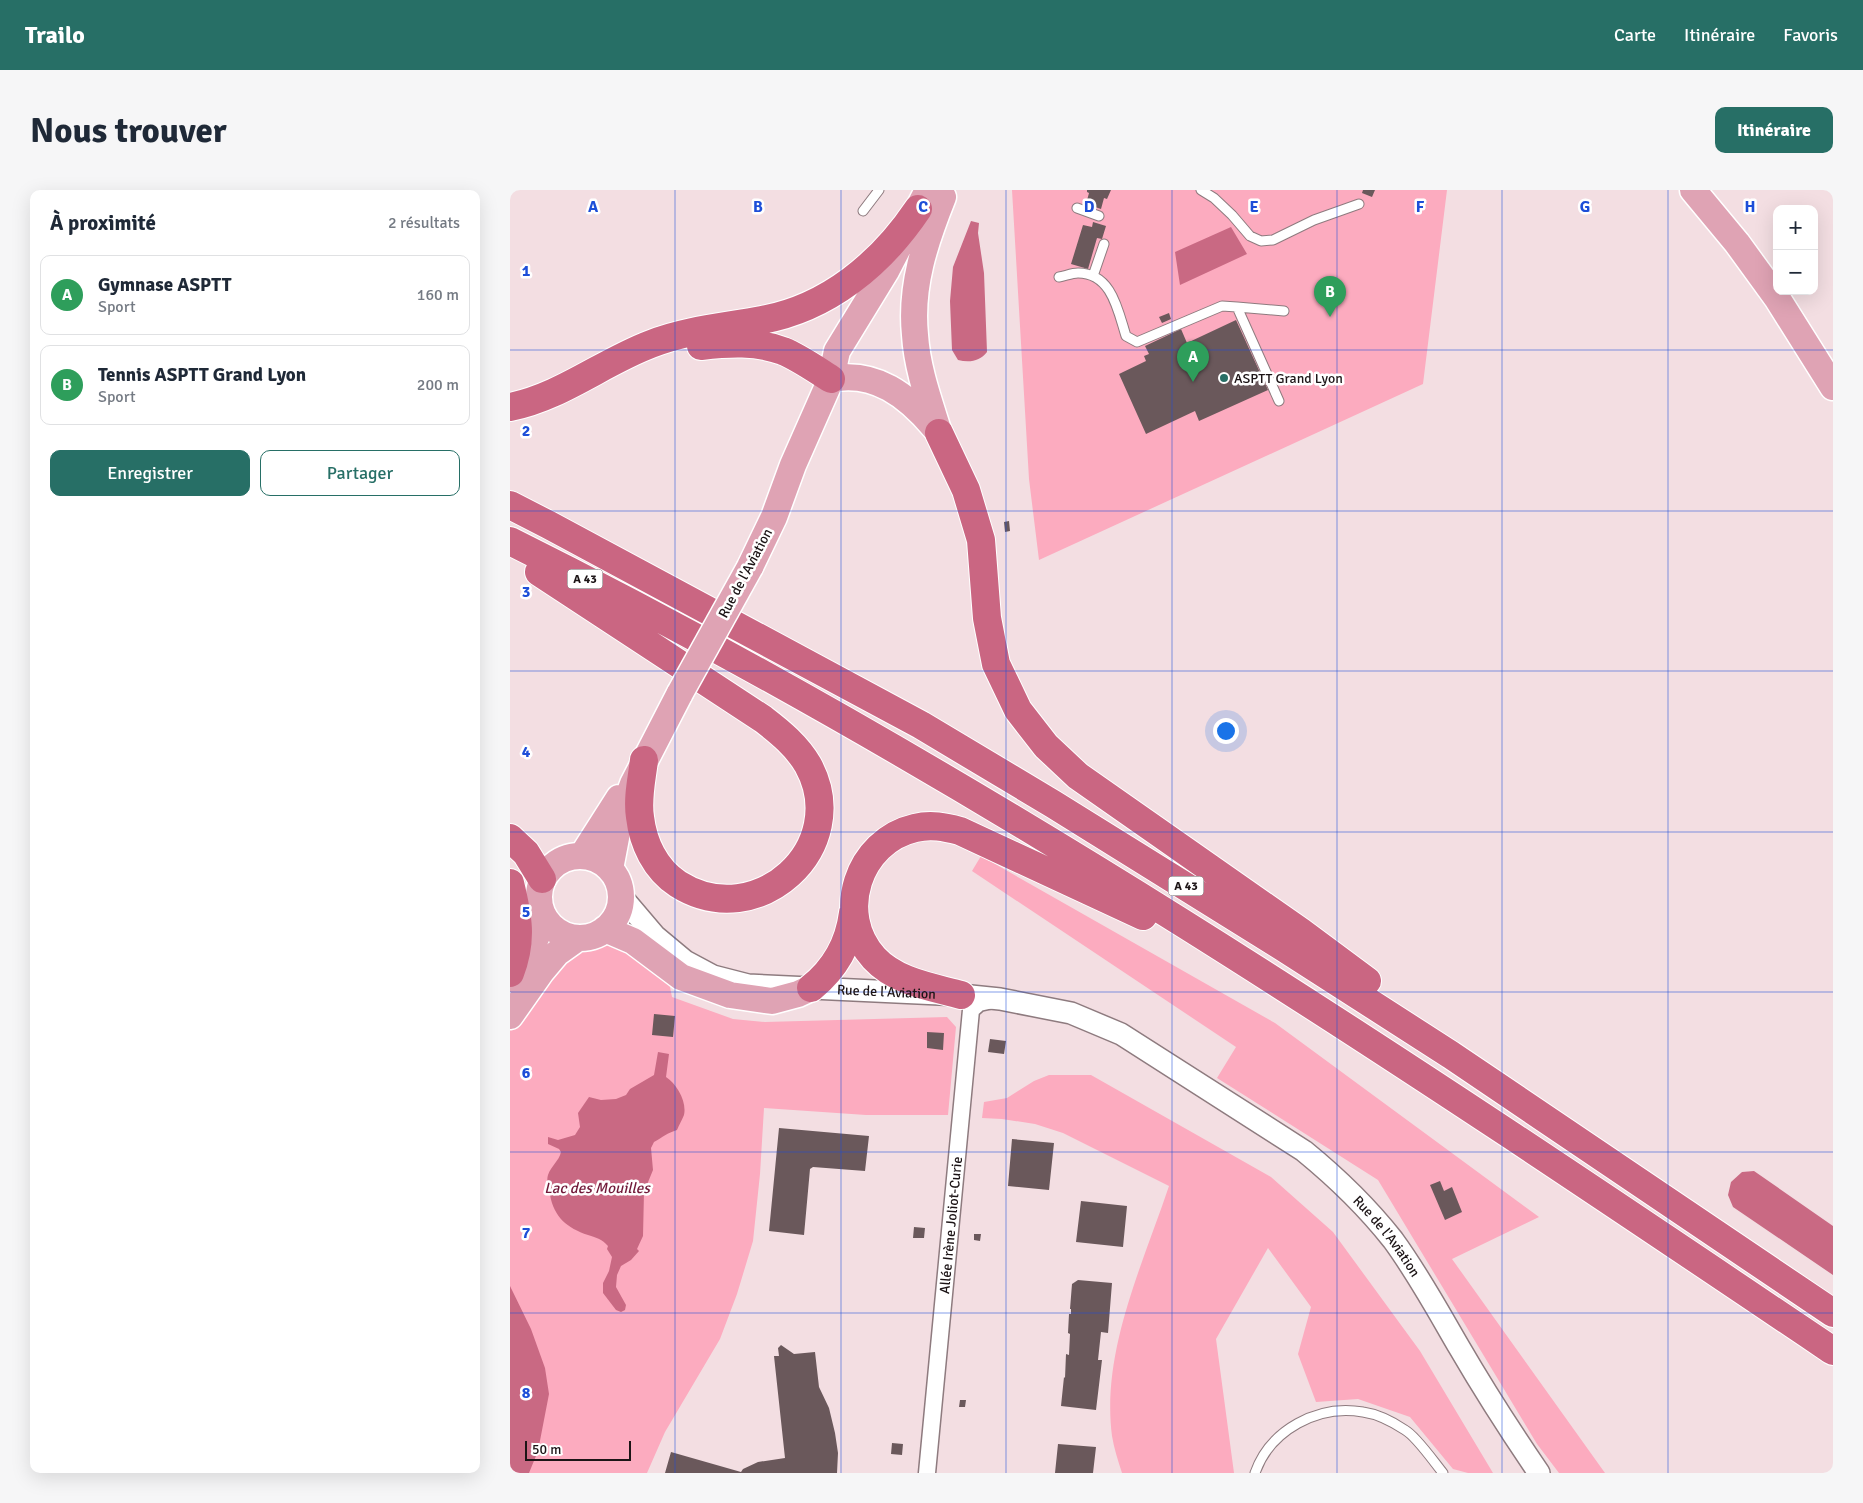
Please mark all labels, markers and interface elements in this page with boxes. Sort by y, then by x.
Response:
text: Trailo [25,20,85,50]
text: Carte [1614,24,1656,46]
text: Itinéraire [1684,24,1755,46]
text: Favoris [1783,24,1838,46]
button: Itinéraire [1715,107,1833,153]
text: Nous trouver [30,109,227,152]
text: A [588,197,599,217]
text: B [753,197,763,217]
text: C [918,197,928,217]
text: D [1084,197,1095,217]
text: E [1249,197,1259,217]
text: F [1416,197,1425,217]
text: G [1580,197,1590,217]
text: H [1745,197,1755,217]
map controls [1773,205,1818,295]
button: + [1773,205,1818,250]
text: À proximité [50,210,156,236]
text: 2 résultats [388,213,460,233]
button: − [1773,250,1818,295]
text: 1 [522,261,531,281]
text: Gymnase ASPTT [98,273,231,297]
pin: B [1314,276,1346,317]
text: A [62,285,72,305]
text: 160 m [417,285,459,305]
text: Sport [98,297,136,317]
pin: A [1177,341,1209,382]
text: Tennis ASPTT Grand Lyon [98,363,306,387]
place label: ASPTT Grand Lyon [1234,370,1343,387]
marker: ASPTT Grand Lyon [1218,372,1230,384]
text: B [62,375,72,395]
text: 200 m [417,375,459,395]
text: Sport [98,387,136,407]
text: 2 [522,421,530,441]
button: Enregistrer [50,450,250,496]
button: Partager [260,450,460,496]
street label: Rue de l'Aviation [715,526,776,621]
road number: A 43 [568,569,602,588]
text: 3 [522,582,530,602]
your location [1213,718,1239,744]
text: 4 [522,742,531,762]
road number: A 43 [1168,876,1204,896]
text: 5 [522,902,530,922]
street label: Rue de l'Aviation [837,981,936,1003]
text: 6 [522,1063,531,1083]
street label: Allée Irène Joliot-Curie [936,1156,966,1295]
water label: Lac des Mouilles [544,1179,651,1197]
street label: Rue de l'Aviation [1349,1192,1424,1280]
text: 7 [522,1223,531,1243]
text: 8 [522,1383,531,1403]
scale bar [525,1438,631,1461]
text: 50 m [532,1441,561,1458]

